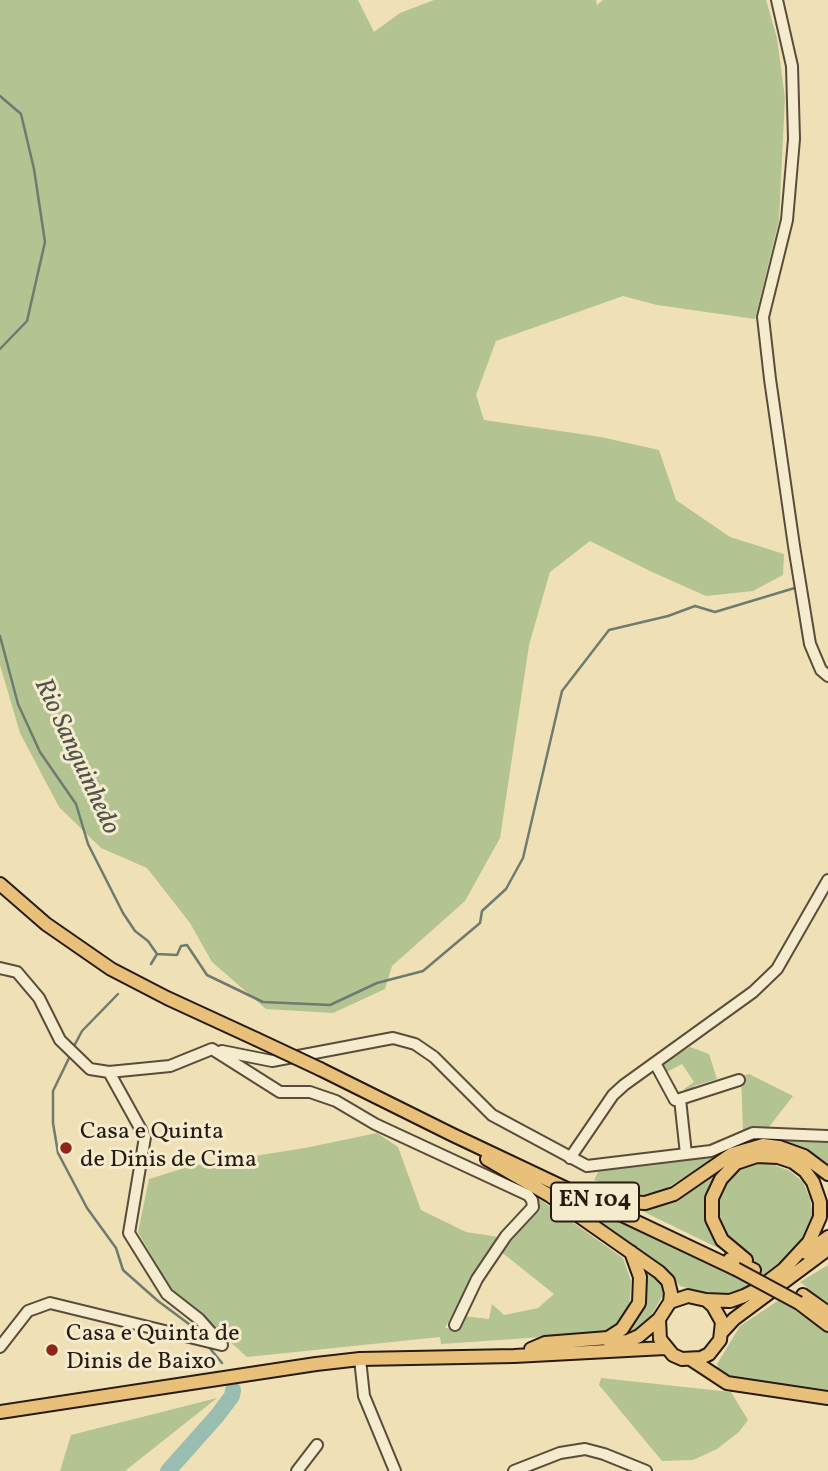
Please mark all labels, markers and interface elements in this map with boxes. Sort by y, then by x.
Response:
water label: Rio Sanguinhedo [25,674,125,840]
place label: Casa e Quinta de Dinis de Cima [80,1120,257,1176]
marker: Casa e Quinta de Dinis de Cima [58,1140,74,1156]
road number: EN 104 [551,1182,639,1222]
place label: Casa e Quinta de Dinis de Baixo [66,1322,240,1378]
marker: Casa e Quinta de Dinis de Baixo [44,1342,60,1358]

